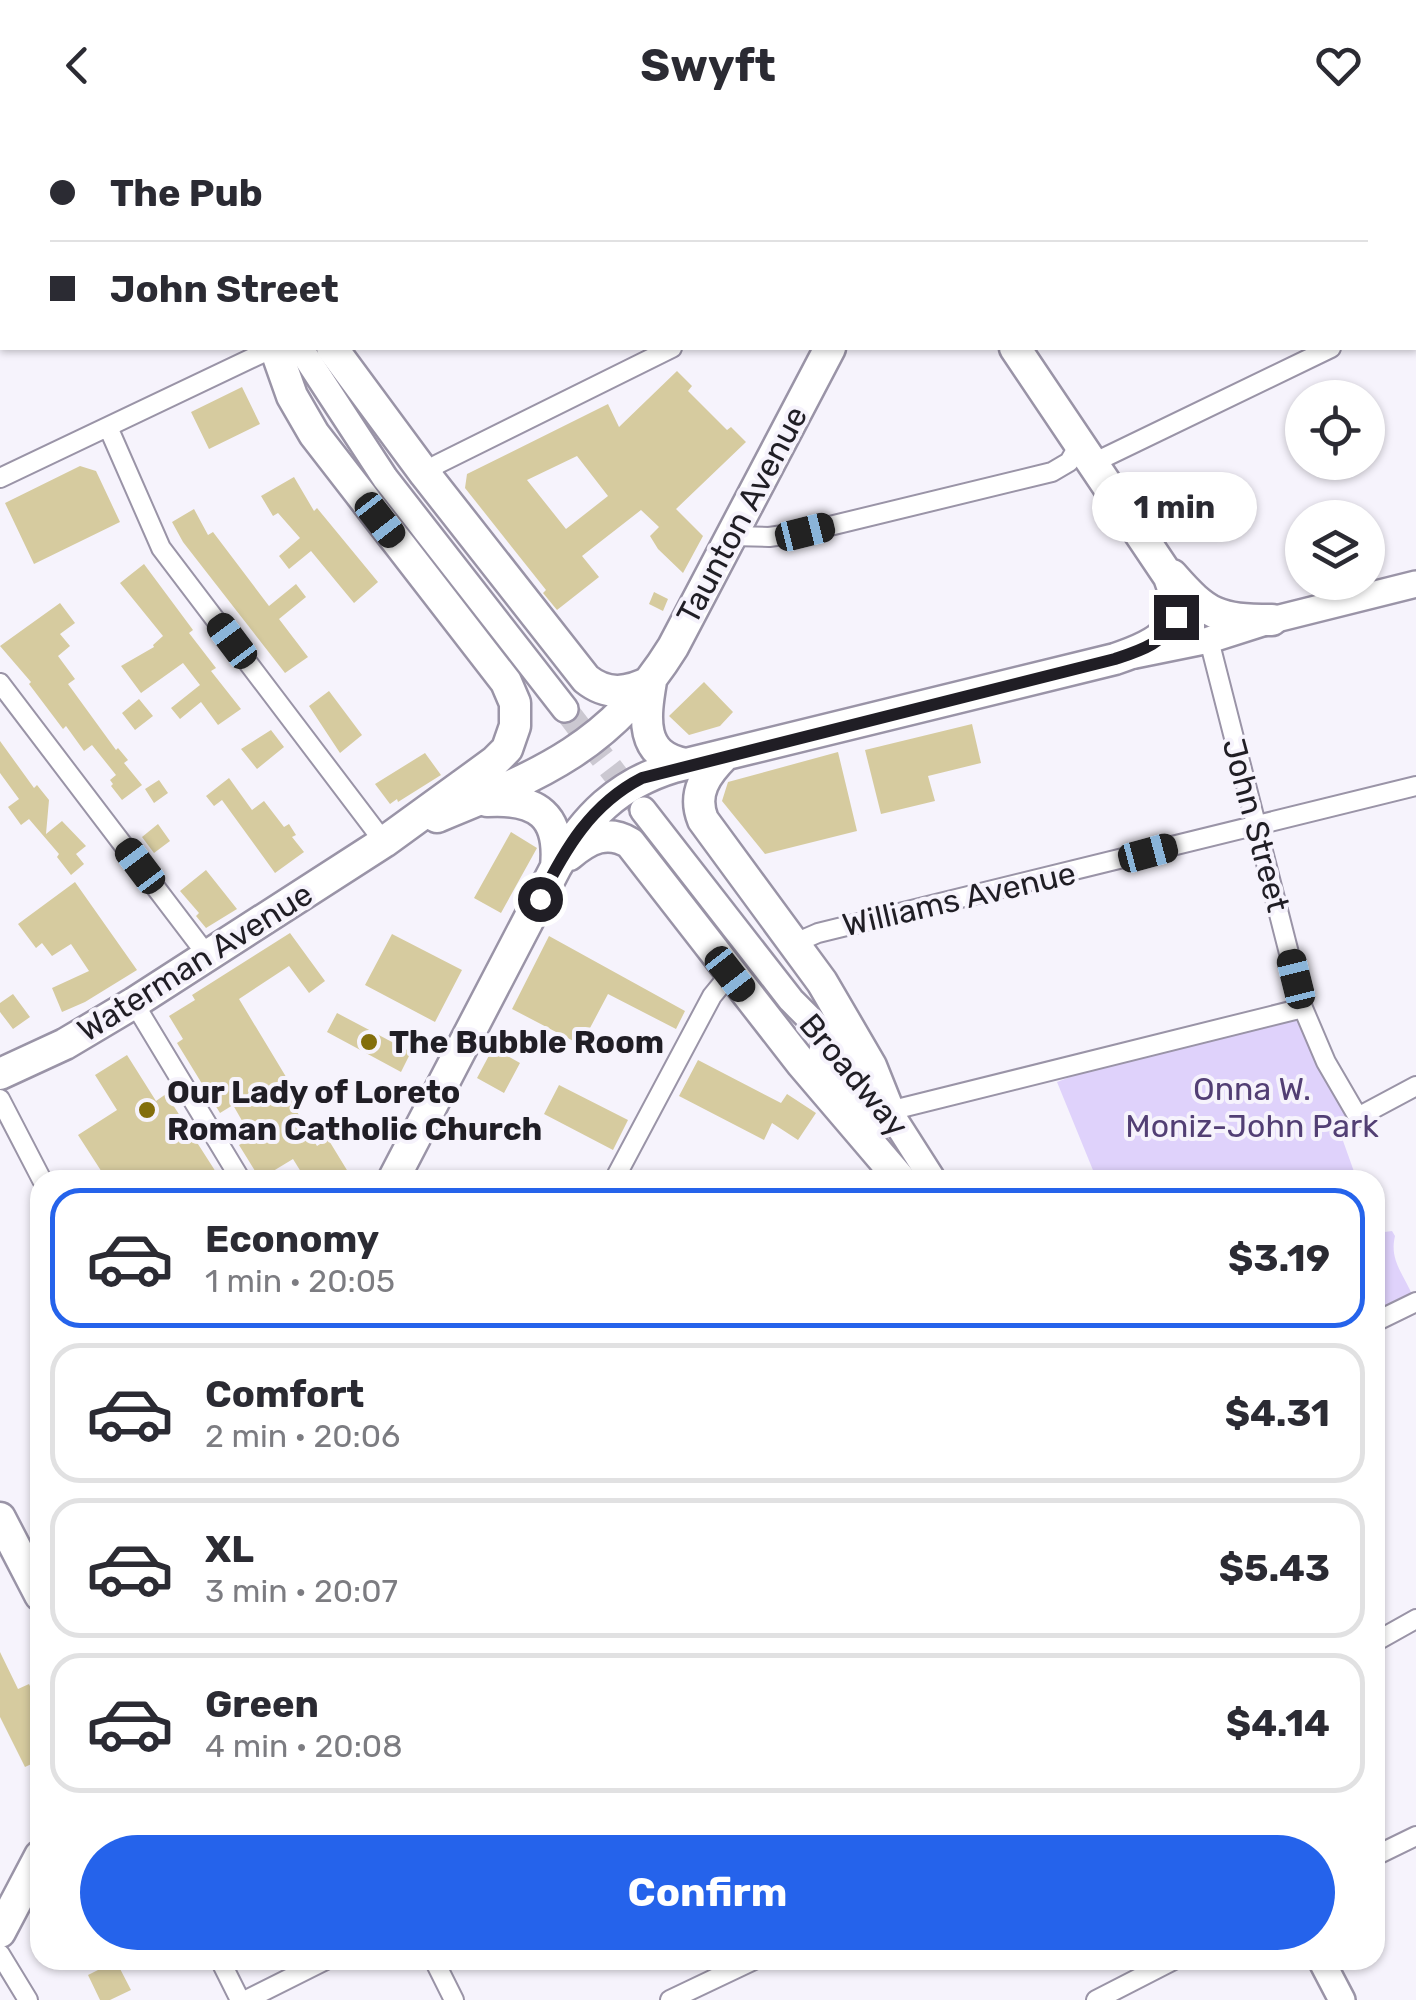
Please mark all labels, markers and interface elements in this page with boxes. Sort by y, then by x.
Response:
icon: back [50,38,105,93]
icon: heart [1311,38,1366,93]
text: Swyft [640,39,776,92]
text: The Pub [110,170,263,216]
text: John Street [110,266,339,312]
map controls [1285,380,1385,600]
button: locate [1285,380,1385,480]
street label: Taunton Avenue [669,400,815,630]
callout: 1 min [1094,472,1258,542]
car [350,487,410,553]
text: 1 min [1134,488,1215,526]
button: layers [1285,500,1385,600]
car [772,510,838,554]
route end [1154,595,1199,640]
car [202,608,262,674]
street label: John Street [1215,734,1297,916]
car [1115,831,1181,875]
car [110,833,170,899]
street label: Williams Avenue [839,854,1079,944]
street label: Waterman Avenue [71,874,319,1050]
route start [518,877,563,922]
car [700,941,760,1007]
car [1274,946,1318,1012]
street label: Broadway [792,1006,916,1144]
place label: The Bubble Room [389,1023,664,1061]
marker: The Bubble Room [358,1031,380,1053]
park label: Onna W. Moniz-John Park [1125,1070,1379,1145]
place label: Our Lady of Loreto Roman Catholic Church [167,1073,542,1148]
marker: Our Lady of Loreto Roman Catholic Church [136,1099,158,1121]
icon: car [85,1213,175,1303]
text: Economy [205,1216,379,1262]
text: $3.19 [1228,1235,1330,1281]
text: 1 min · 20:05 [205,1262,395,1300]
icon: car [85,1368,175,1458]
text: Comfort [205,1371,364,1417]
text: $4.31 [1225,1390,1330,1436]
text: 2 min · 20:06 [205,1417,400,1455]
icon: car [85,1523,175,1613]
text: XL [205,1526,254,1572]
text: $5.43 [1219,1545,1330,1591]
text: 3 min · 20:07 [205,1572,398,1610]
icon: car [85,1678,175,1768]
text: Green [205,1681,319,1727]
text: $4.14 [1226,1700,1330,1746]
text: 4 min · 20:08 [205,1727,403,1765]
button: Confirm [80,1835,1335,1950]

